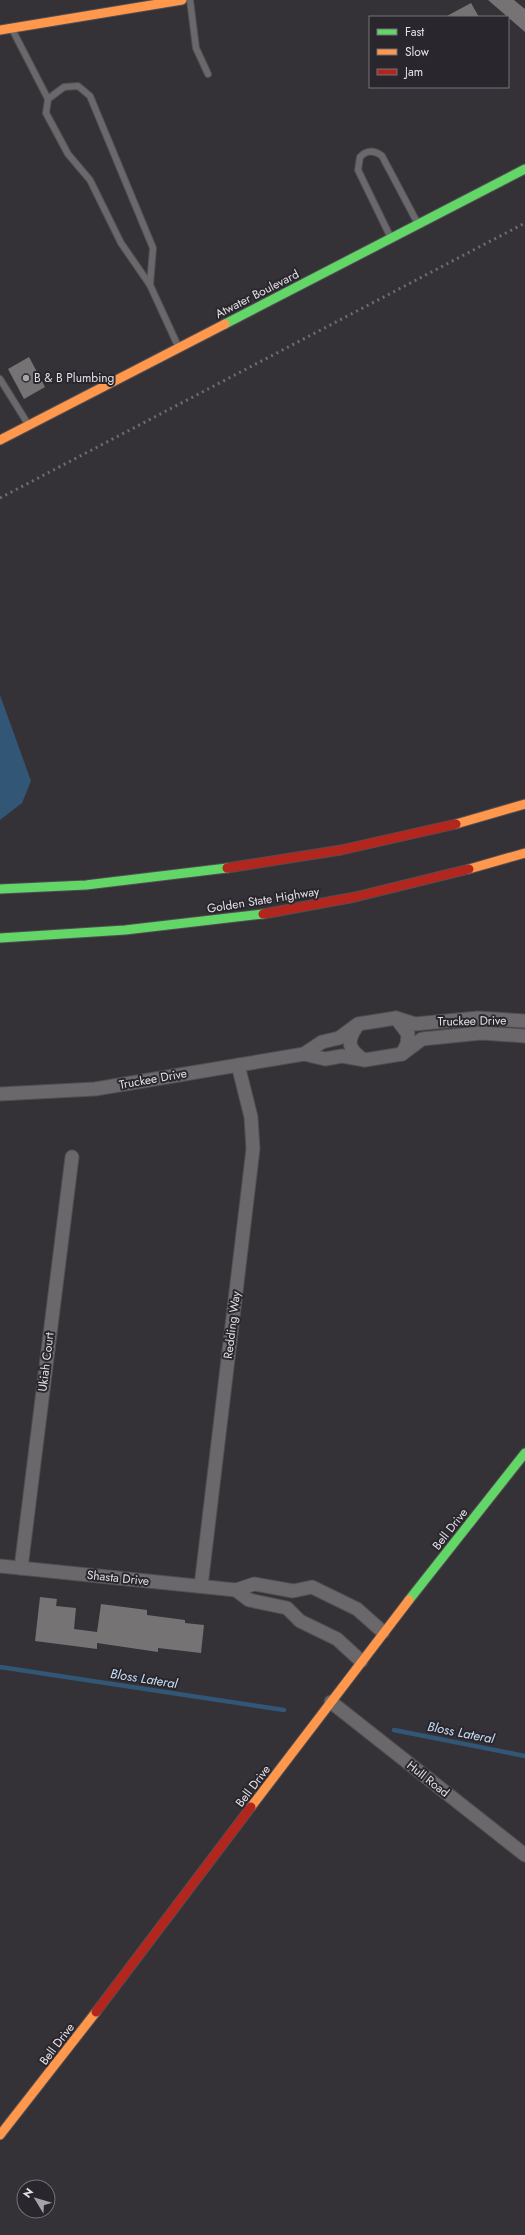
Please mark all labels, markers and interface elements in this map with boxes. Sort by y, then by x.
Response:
legend [369,16,509,88]
text: Fast [405,23,424,41]
text: Slow [405,43,430,61]
text: Jam [403,63,423,81]
street label: Atwater Boulevard [212,265,302,323]
place label: B & B Plumbing [34,369,114,387]
marker: B & B Plumbing [21,373,31,383]
street label: Golden State Highway [206,882,321,918]
street label: Truckee Drive [438,1011,506,1031]
street label: Truckee Drive [118,1064,188,1094]
street label: Redding Way [219,1289,245,1360]
street label: Ukiah Court [33,1331,59,1393]
street label: Bell Drive [428,1504,472,1554]
street label: Shasta Drive [86,1566,150,1590]
water label: Bloss Lateral [109,1664,180,1693]
water label: Bloss Lateral [426,1717,497,1748]
street label: Hull Road [403,1757,453,1801]
street label: Bell Drive [231,1761,275,1811]
street label: Bell Drive [35,2019,79,2069]
north arrow [16,2179,56,2219]
text: N [19,2184,37,2201]

